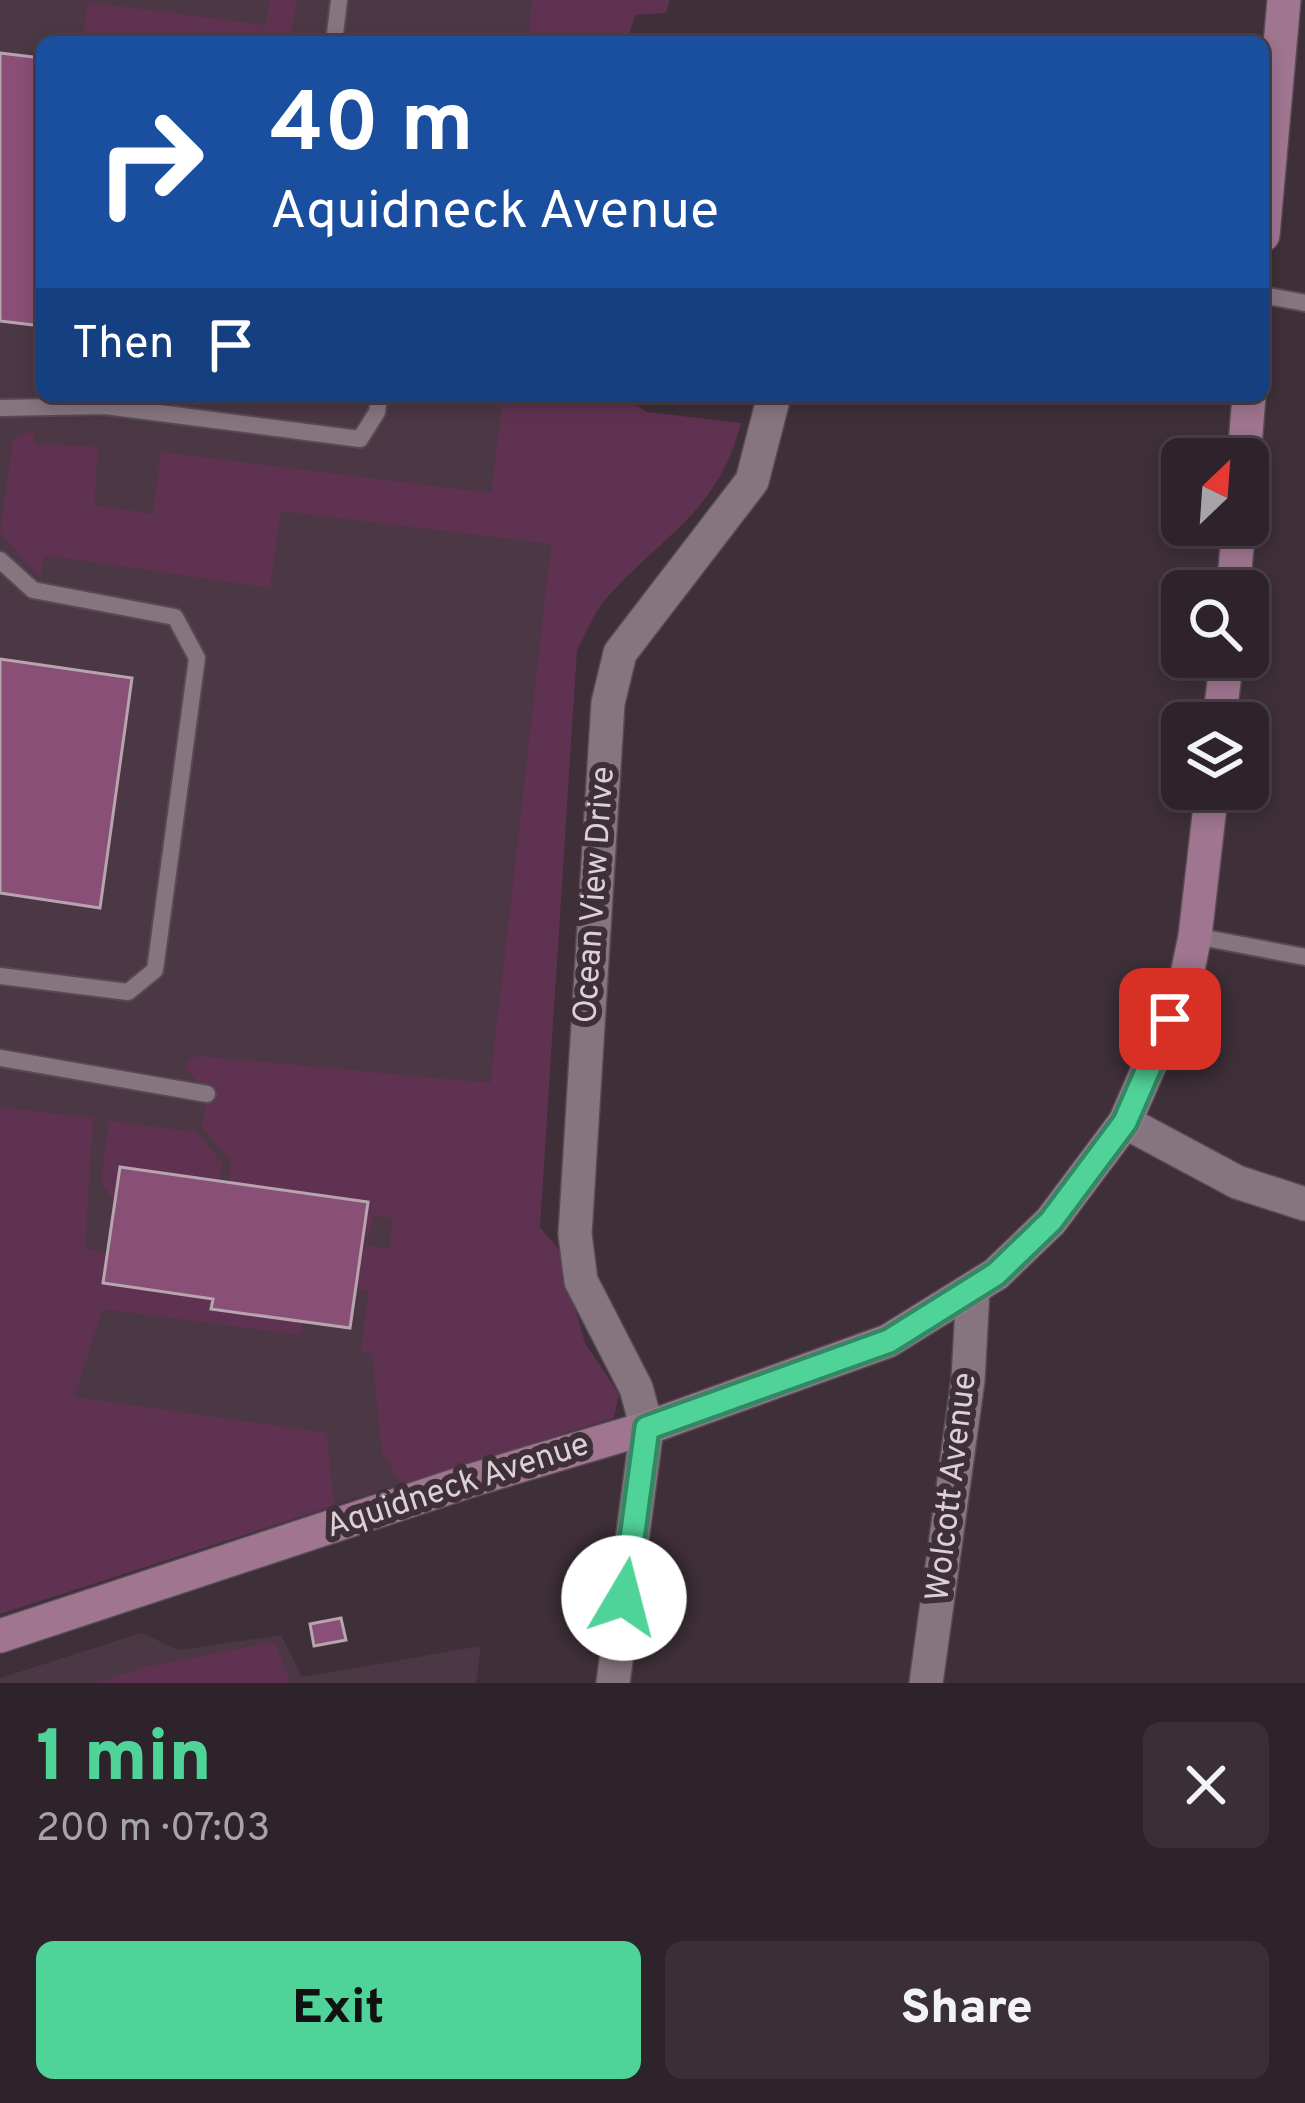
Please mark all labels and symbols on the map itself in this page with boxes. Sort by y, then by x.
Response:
north arrow [1161,438,1269,546]
street label: Ocean View Drive [566,765,626,1025]
pin [1119,968,1221,1070]
street label: Wolcott Avenue [918,1370,988,1604]
street label: Aquidneck Avenue [321,1425,595,1549]
position arrow [561,1535,687,1661]

